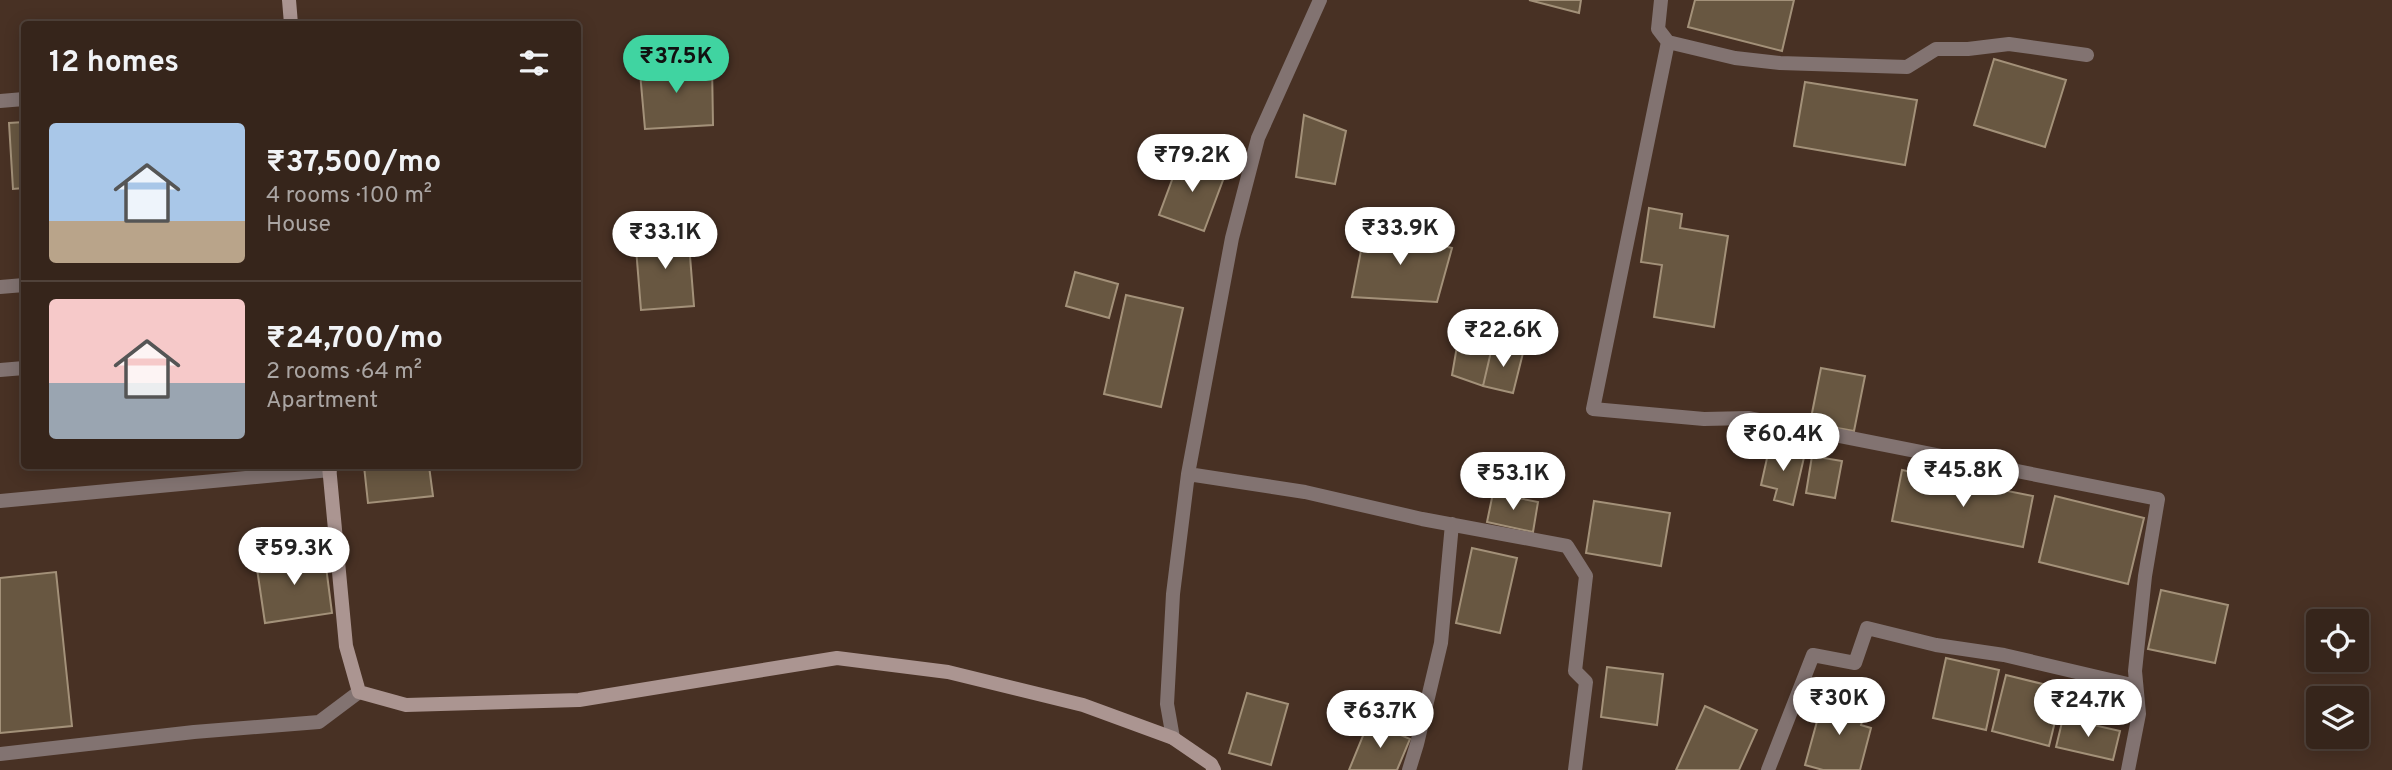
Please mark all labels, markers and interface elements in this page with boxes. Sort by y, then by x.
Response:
pin: ₹37.5K [619,36,733,95]
text: ₹37.5K [639,43,713,72]
icon: filters [515,44,553,82]
text: 12 homes [49,45,179,82]
pin: ₹79.2K [1135,134,1249,194]
text: ₹79.2K [1153,142,1231,171]
text: ₹37,500/mo [266,145,441,182]
icon: home [105,151,189,235]
text: 4 rooms · 100 m² [266,182,432,211]
pin: ₹33.9K [1343,208,1457,267]
text: House [266,211,331,240]
pin: ₹33.1K [608,212,722,271]
text: ₹33.9K [1361,215,1439,244]
text: ₹33.1K [628,219,702,248]
pin: ₹22.6K [1446,310,1560,369]
text: ₹22.6K [1463,317,1543,346]
text: ₹24,700/mo [266,321,443,358]
icon: home [105,327,189,411]
text: 2 rooms · 64 m² [266,358,422,387]
text: Apartment [266,387,378,416]
pin: ₹60.4K [1726,414,1840,473]
text: ₹60.4K [1742,421,1824,450]
pin: ₹45.8K [1906,449,2020,509]
pin: ₹53.1K [1456,452,1570,512]
text: ₹45.8K [1923,457,2003,486]
text: ₹53.1K [1476,460,1550,489]
pin: ₹59.3K [237,528,351,587]
text: ₹59.3K [255,535,333,564]
map controls [2306,609,2369,749]
button: locate [2306,609,2369,672]
pin: ₹30K [1798,678,1880,737]
pin: ₹24.7K [2031,680,2145,739]
text: ₹30K [1809,685,1869,714]
button: layers [2306,686,2369,749]
text: ₹24.7K [2050,687,2126,716]
pin: ₹63.7K [1323,690,1437,750]
text: ₹63.7K [1343,698,1417,727]

